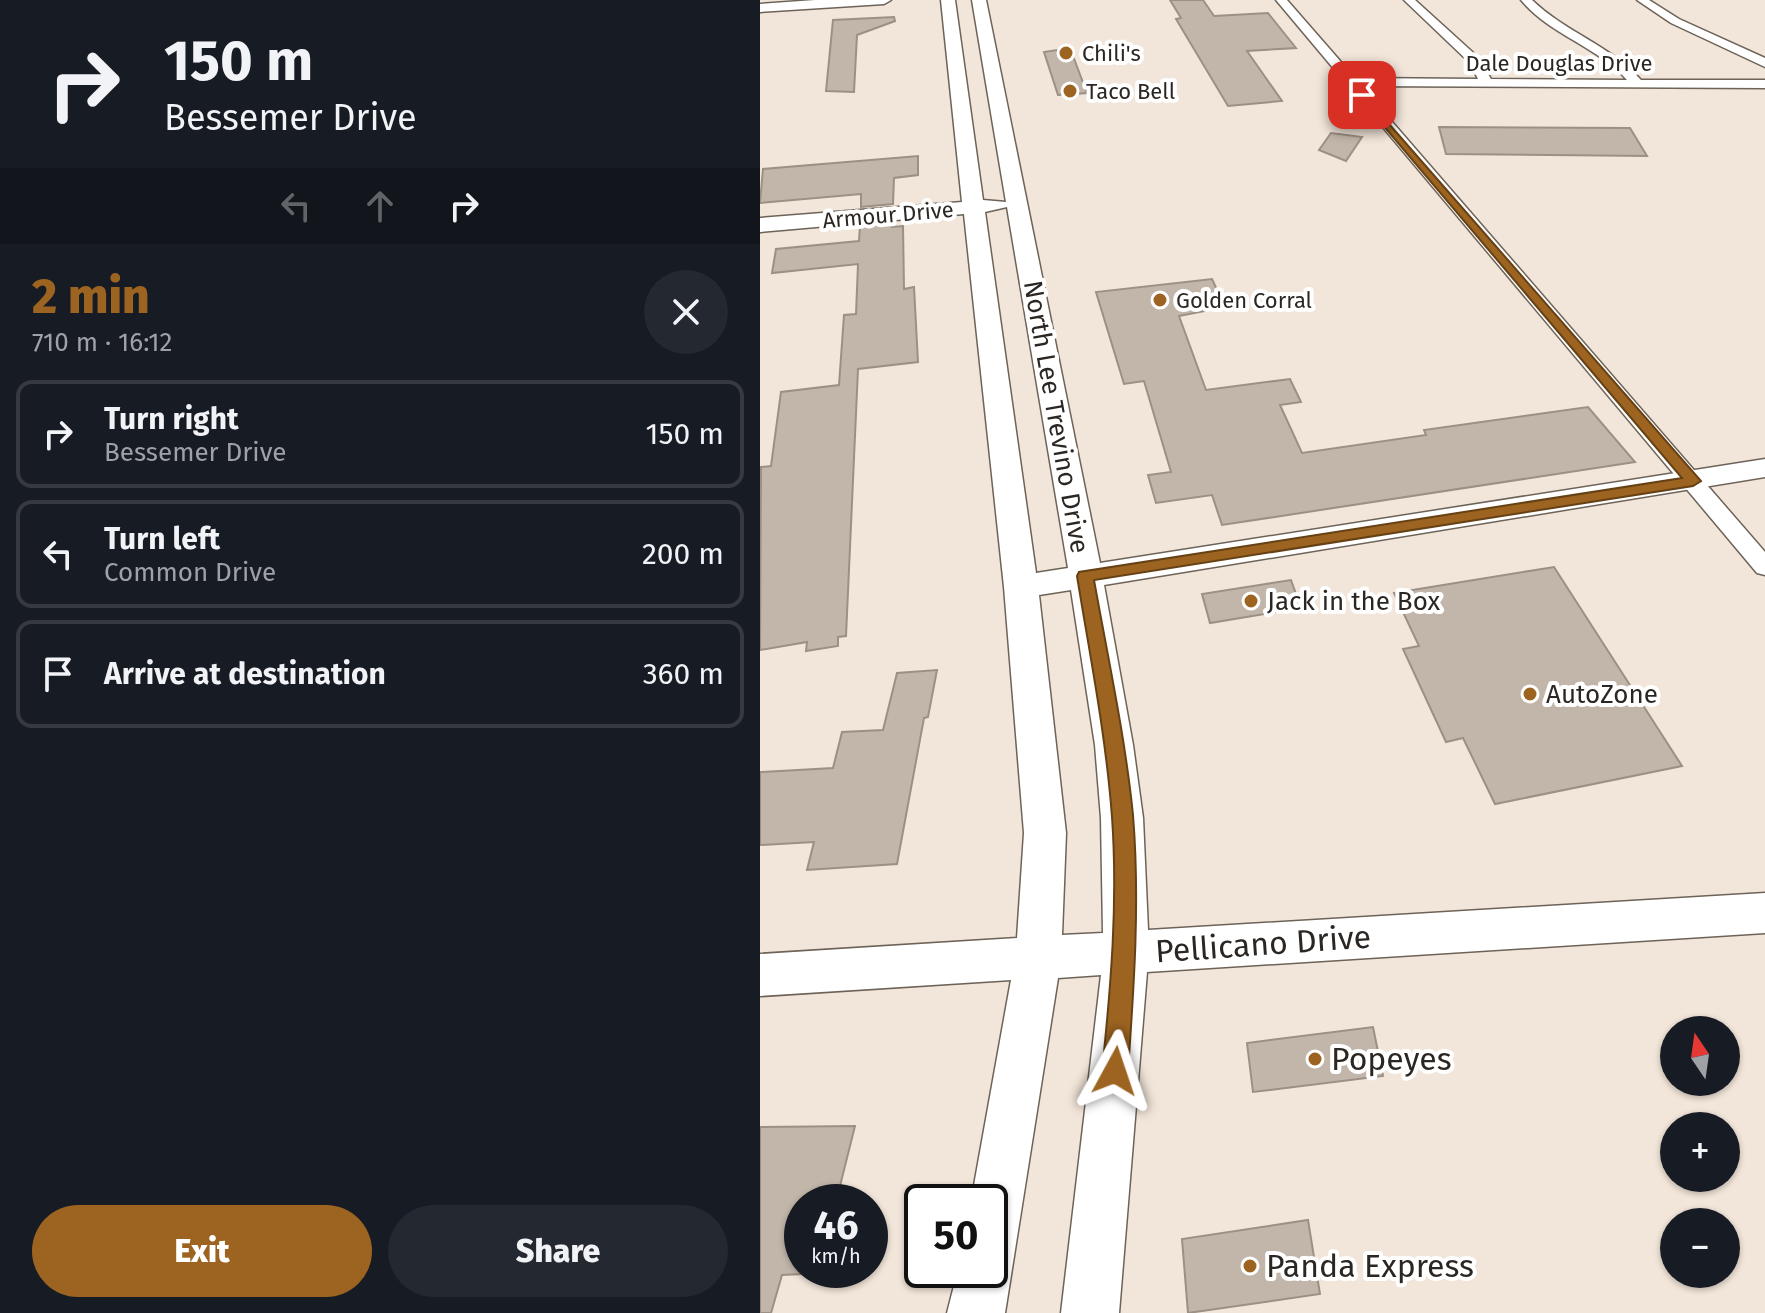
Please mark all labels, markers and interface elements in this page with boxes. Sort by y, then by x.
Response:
text: 150 m [164,28,313,95]
icon: right [32,32,136,136]
place label: Chili's [1082,40,1141,67]
marker: Chili's [1057,44,1075,62]
street label: Dale Douglas Drive [1466,50,1652,77]
pin [1328,61,1396,129]
icon: arrive [1340,73,1384,117]
place label: Taco Bell [1086,78,1175,105]
marker: Taco Bell [1061,82,1079,100]
text: Bessemer Drive [164,96,417,140]
icon: left [274,184,318,228]
icon: ahead [358,184,402,228]
icon: right [442,184,486,228]
street label: Armour Drive [821,196,955,234]
text: 2 min [32,268,150,326]
button: close [644,270,728,354]
street label: North Lee Trevino Drive [1017,278,1095,556]
place label: Golden Corral [1176,287,1312,314]
marker: Golden Corral [1151,291,1169,309]
text: 710 m · 16:12 [32,327,172,358]
text: Turn right [104,401,239,437]
icon: right [36,412,80,456]
text: 150 m [646,416,724,452]
text: Bessemer Drive [104,437,287,468]
text: Turn left [104,521,220,557]
icon: left [36,532,80,576]
text: 200 m [642,536,724,572]
text: Common Drive [104,557,276,588]
place label: Jack in the Box [1267,586,1441,617]
marker: Jack in the Box [1242,592,1260,610]
icon: arrive [36,652,80,696]
text: Arrive at destination [104,656,386,692]
text: 360 m [643,656,724,692]
place label: AutoZone [1546,679,1658,710]
marker: AutoZone [1521,685,1539,703]
street label: Pellicano Drive [1154,918,1372,970]
north arrow [1660,1016,1740,1096]
map controls [1660,1016,1740,1288]
position arrow [1073,1029,1157,1113]
place label: Popeyes [1331,1040,1452,1078]
marker: Popeyes [1306,1050,1324,1068]
button: + [1660,1112,1740,1192]
speed limit sign: 50 [904,1184,1008,1288]
text: 46 [813,1202,859,1250]
button: Exit [32,1205,372,1297]
button: Share [388,1205,728,1297]
button: − [1660,1208,1740,1288]
text: km/h [811,1244,861,1268]
place label: Panda Express [1266,1247,1474,1285]
marker: Panda Express [1241,1257,1259,1275]

